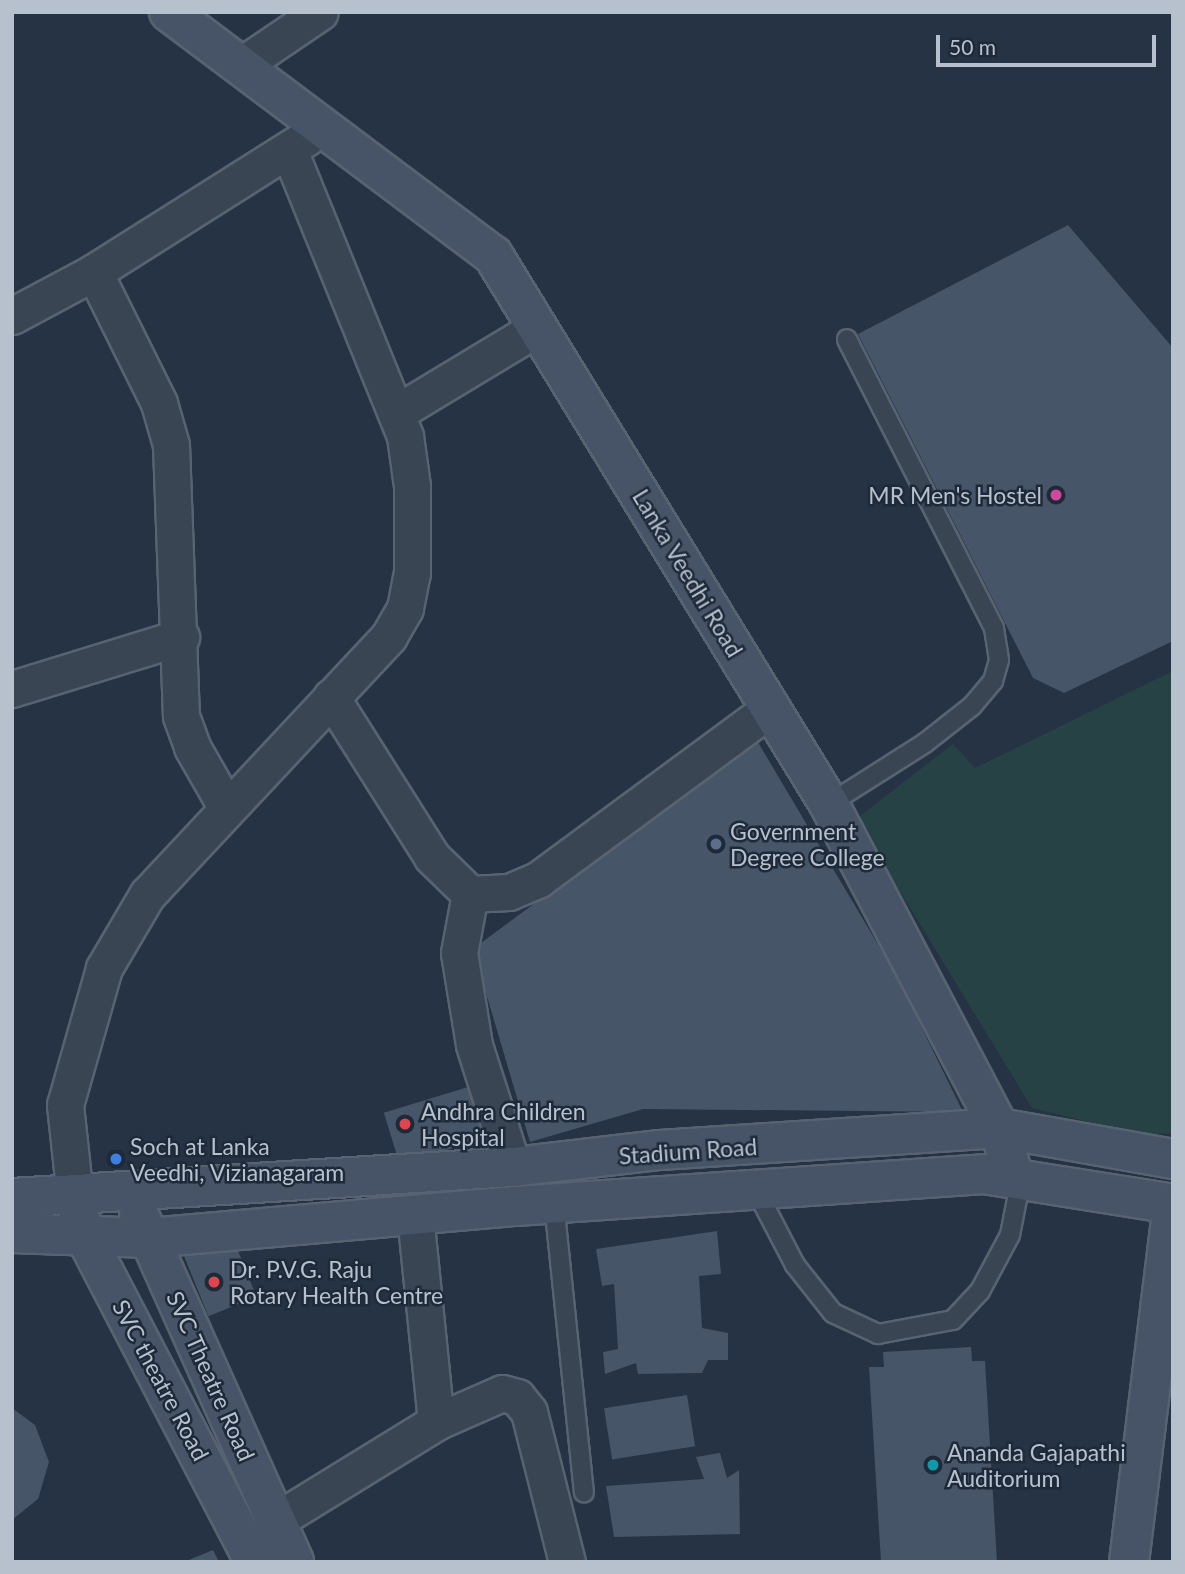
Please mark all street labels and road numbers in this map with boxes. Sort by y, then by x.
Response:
street label: Lanka Veedhi Road [627,484,749,662]
street label: Stadium Road [618,1132,758,1170]
street label: SVC Theatre Road [161,1287,261,1465]
street label: SVC theatre Road [107,1295,215,1465]

